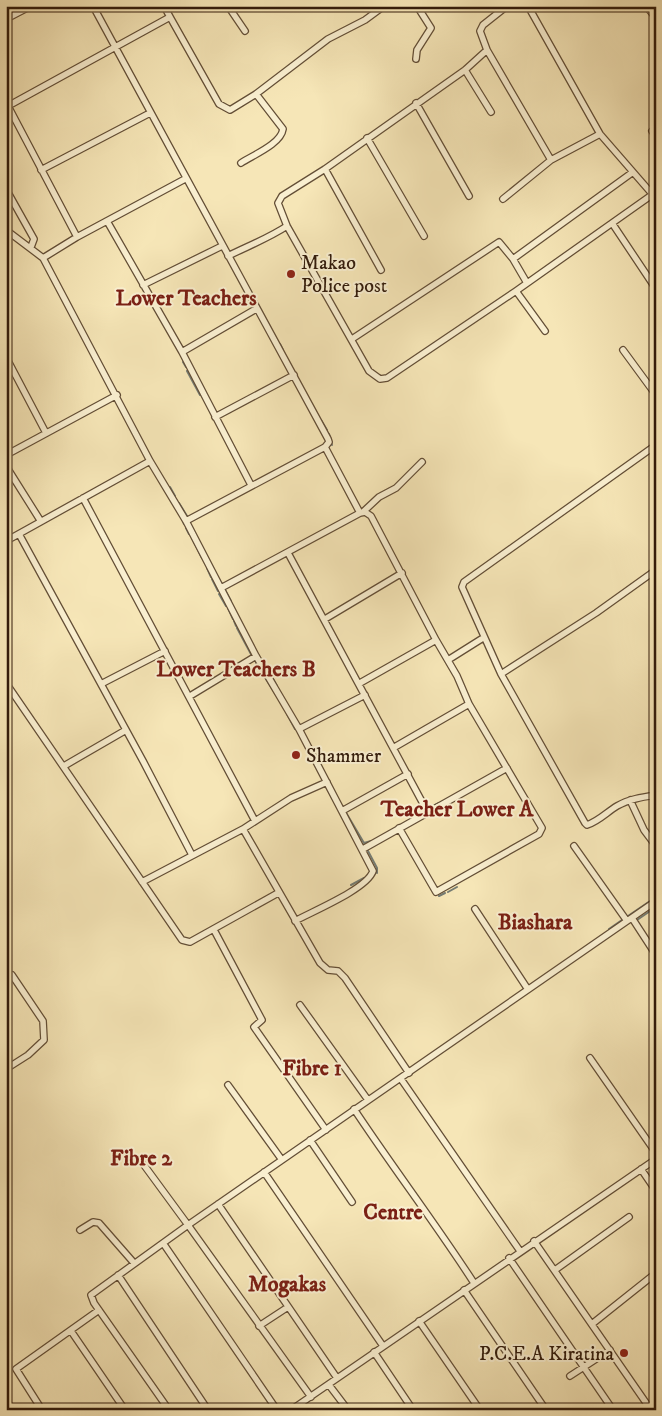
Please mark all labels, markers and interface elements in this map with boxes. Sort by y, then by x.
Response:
place label: Makao Police post [301,251,387,299]
marker: Makao Police post [285,268,297,280]
district label: Lower Teachers [115,285,257,312]
district label: Lower Teachers B [156,656,316,683]
place label: Shammer [306,744,382,769]
marker: Shammer [290,749,302,761]
district label: Teacher Lower A [380,796,534,823]
district label: Biashara [498,909,573,936]
district label: Fibre 1 [282,1055,342,1082]
district label: Fibre 2 [110,1145,173,1172]
district label: Centre [363,1199,423,1226]
district label: Mogakas [248,1271,327,1298]
place label: P.C.E.A Kiratina [479,1342,614,1367]
marker: P.C.E.A Kiratina [618,1347,630,1359]

